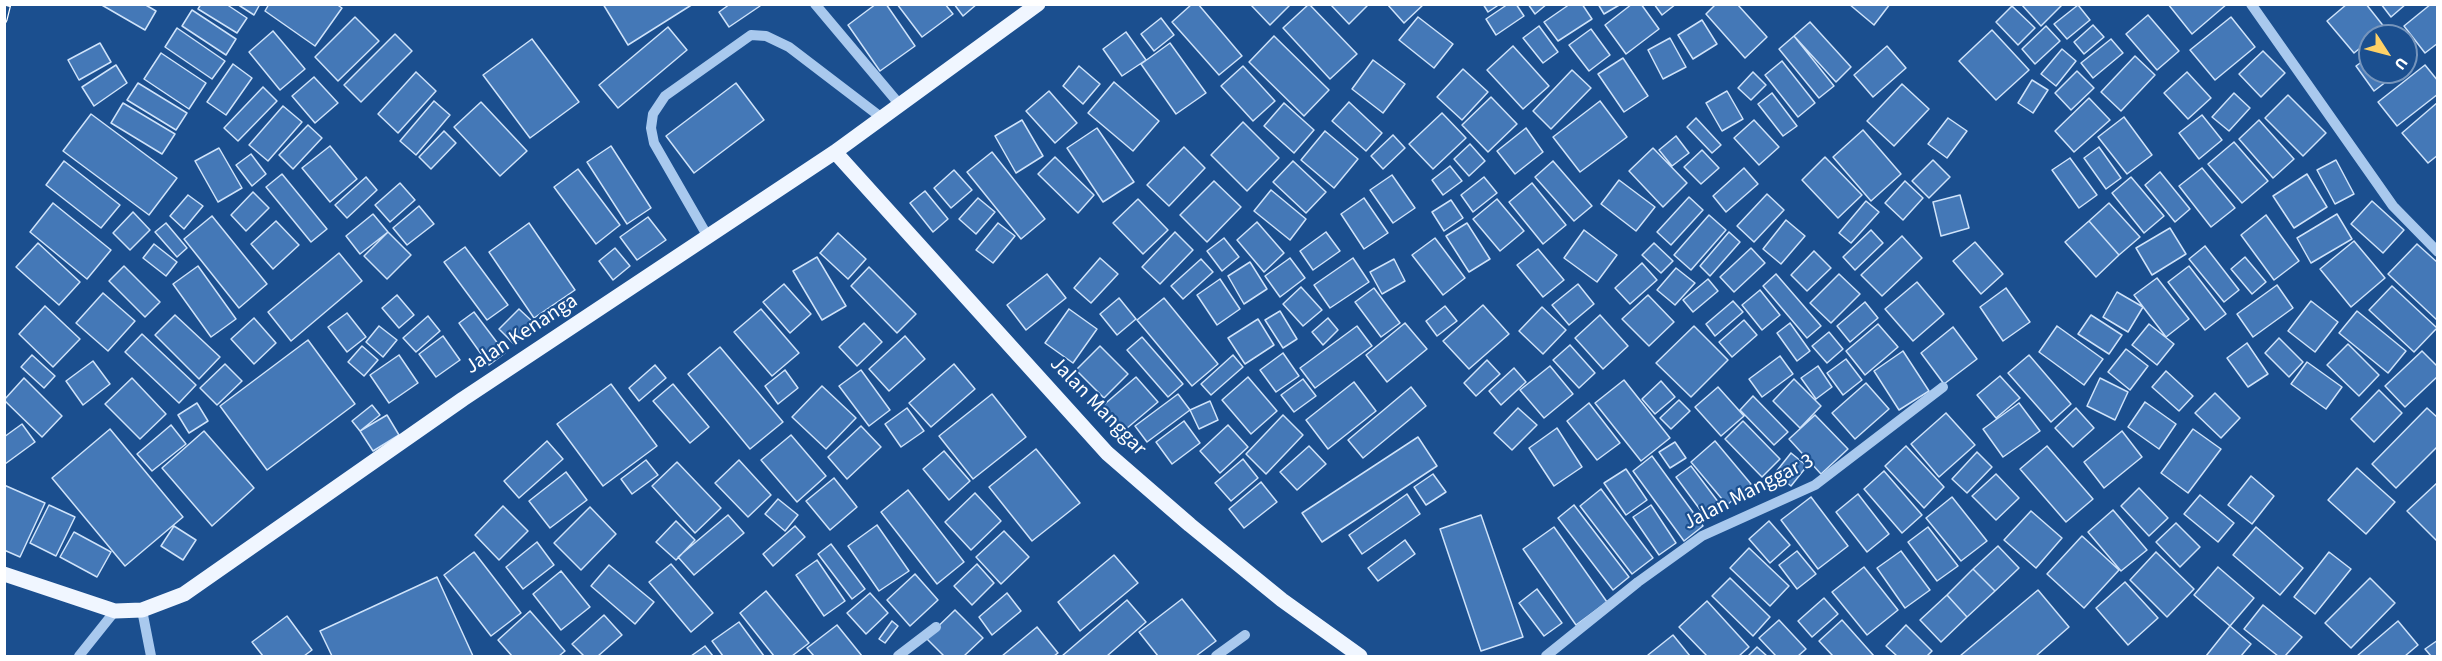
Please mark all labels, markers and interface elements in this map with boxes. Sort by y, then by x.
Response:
north arrow [2358,24,2418,84]
text: U [2389,53,2413,74]
street label: Jalan Kenanga [461,289,583,381]
street label: Jalan Manggar [1043,352,1151,462]
street label: Jalan Manggar 3 [1680,449,1818,537]

